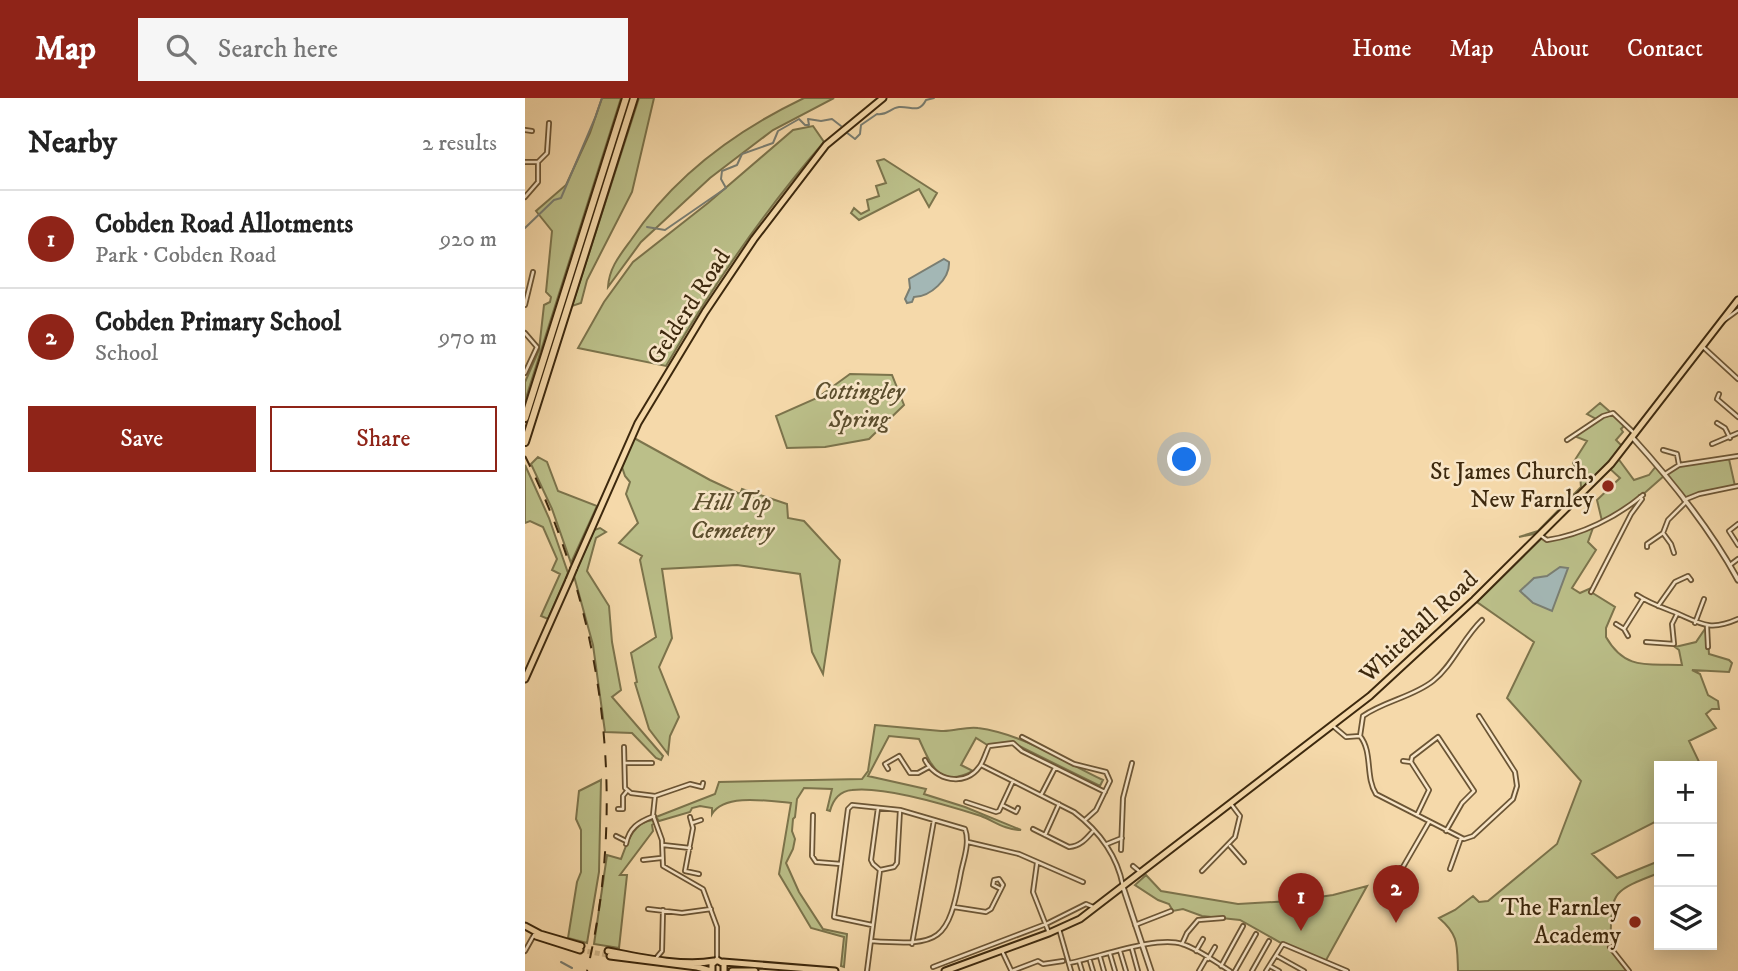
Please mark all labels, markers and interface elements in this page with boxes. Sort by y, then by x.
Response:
search box [138,18,628,81]
text: Map [35,29,96,70]
icon: search [162,30,200,68]
text: Search here [218,33,338,66]
text: Home [1352,34,1411,64]
text: Map [1449,34,1494,64]
text: About [1532,34,1589,64]
text: Contact [1627,34,1703,64]
text: Nearby [28,125,117,162]
text: 2 results [422,129,497,158]
text: Cobden Road Allotments [95,208,353,241]
text: 1 [47,225,55,254]
text: 920 m [440,225,497,254]
text: Park · Cobden Road [95,241,276,270]
street label: Gelderd Road [641,244,737,370]
text: Cobden Primary School [95,306,341,339]
text: 2 [45,323,57,352]
text: 970 m [439,323,497,352]
text: School [95,339,158,368]
park label: Cottingley Spring [814,377,906,435]
button: Save [28,406,256,472]
button: Share [270,406,497,472]
your location [1167,442,1201,476]
place label: St James Church, New Farnley [1430,457,1595,515]
marker: St James Church, New Farnley [1600,478,1616,494]
park label: Hill Top Cemetery [690,488,775,546]
street label: Whitehall Road [1353,565,1484,690]
map controls [1654,761,1717,950]
button: + [1654,761,1717,824]
button: − [1654,824,1717,887]
pin: 2 [1373,865,1419,923]
pin: 1 [1278,873,1324,931]
button: layers [1654,887,1717,950]
place label: The Farnley Academy [1501,893,1622,951]
marker: The Farnley Academy [1627,914,1643,930]

